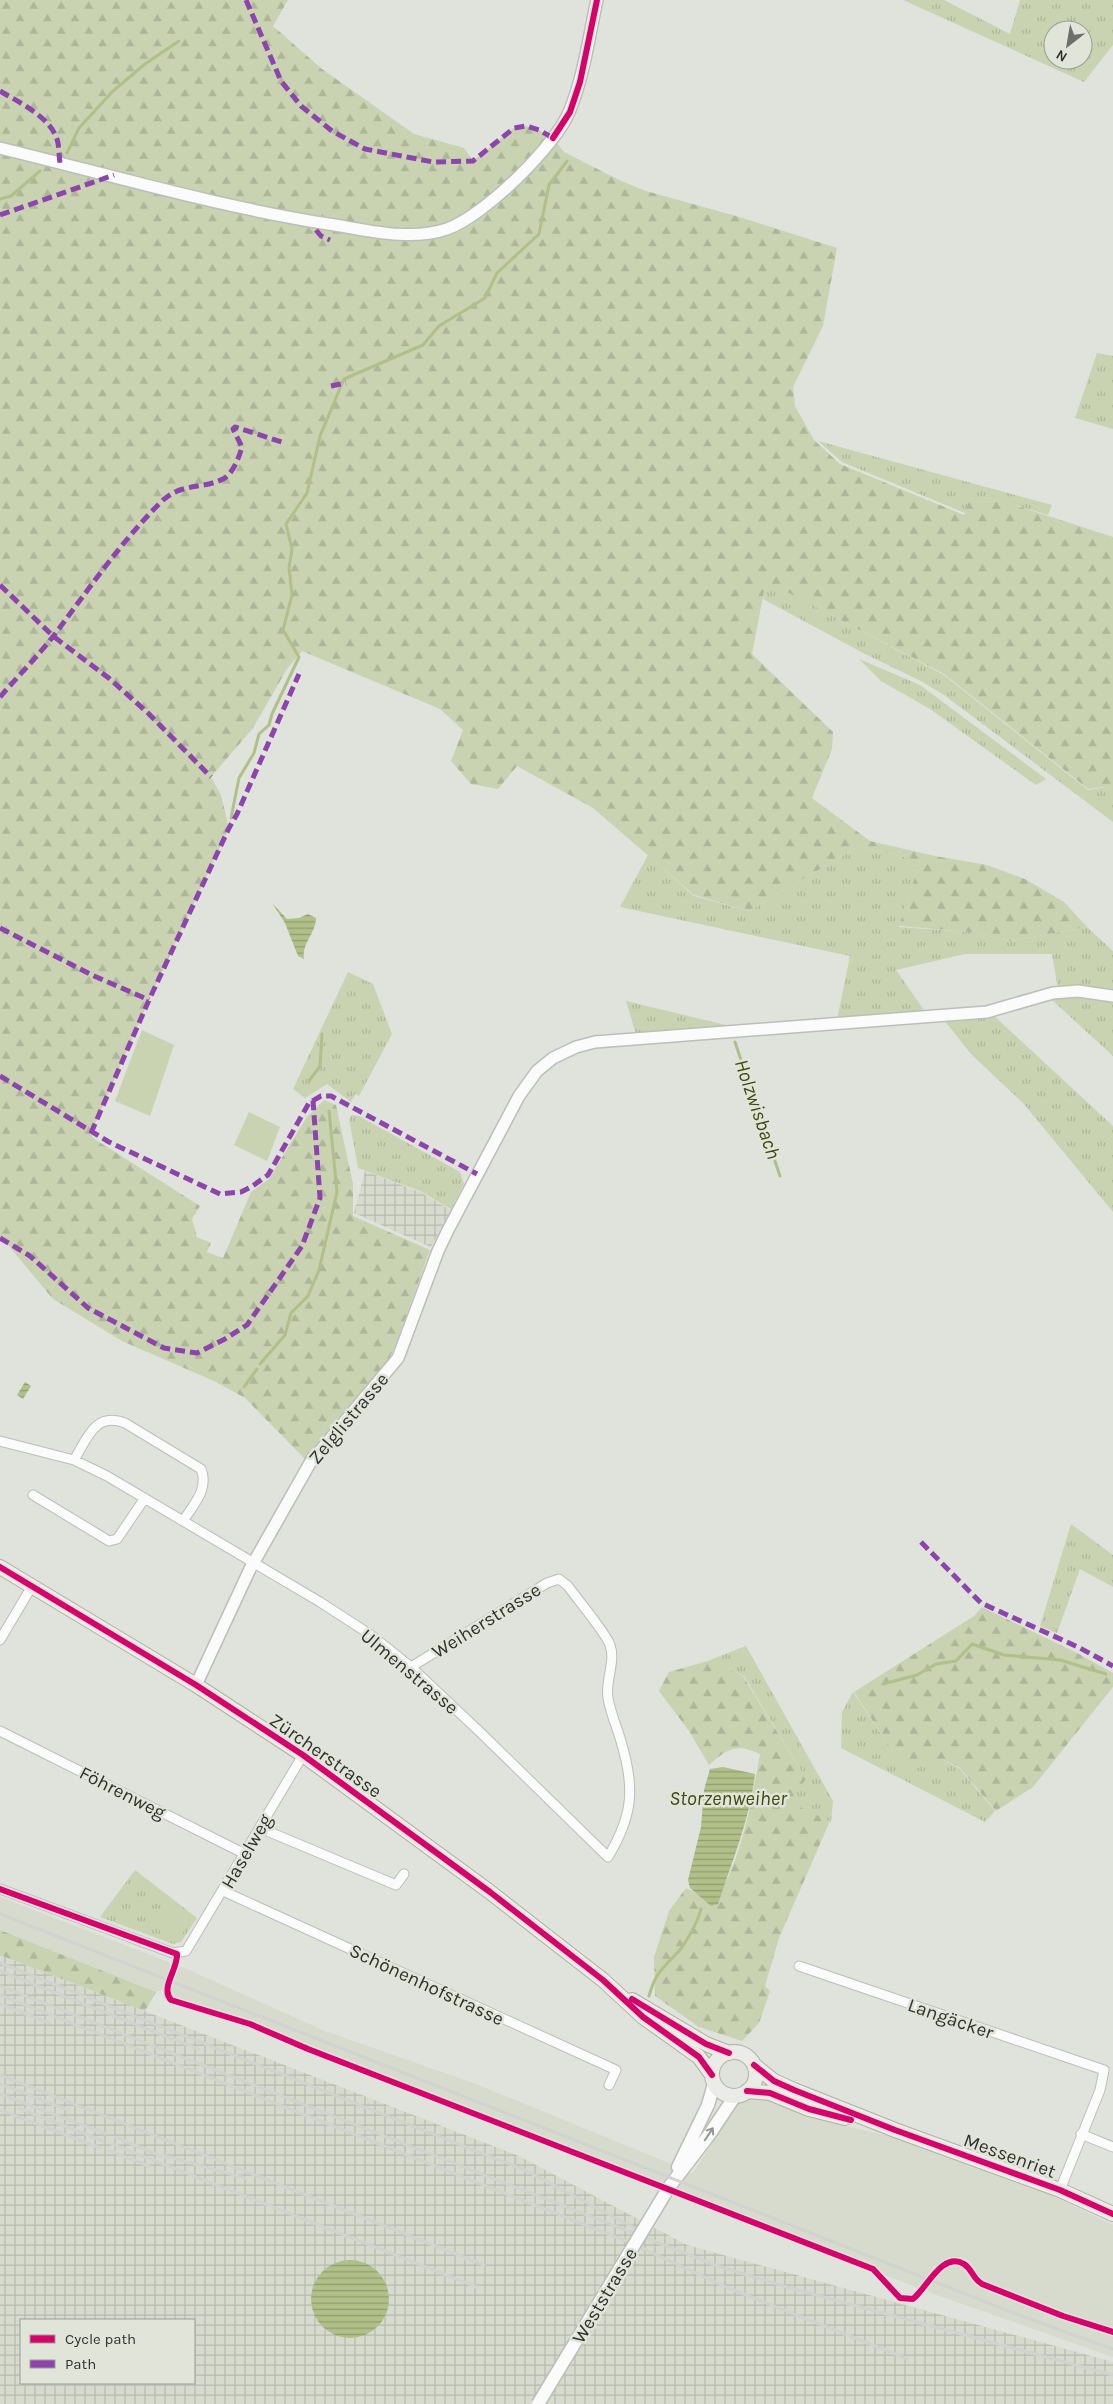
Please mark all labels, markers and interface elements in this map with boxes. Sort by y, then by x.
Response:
north arrow [1043,20,1093,70]
text: N [1053,46,1070,66]
water label: Holzwisbach [730,1056,785,1162]
street label: Zelglistrasse [304,1369,393,1469]
street label: Weiherstrasse [428,1579,545,1663]
street label: Ulmenstrasse [356,1624,463,1719]
street label: Zürcherstrasse [265,1709,386,1803]
street label: Föhrenweg [76,1762,169,1824]
water label: Storzenweiher [669,1787,788,1810]
street label: Haselweg [217,1810,277,1893]
street label: Schönenhofstrasse [346,1939,507,2030]
street label: Langäcker [905,1994,997,2044]
one-way arrow [704,2128,714,2142]
street label: Messenriet [961,2129,1059,2183]
street label: Weststrasse [568,2244,642,2347]
legend [20,2319,195,2384]
text: Cycle path [65,2330,136,2348]
text: Path [65,2355,96,2373]

